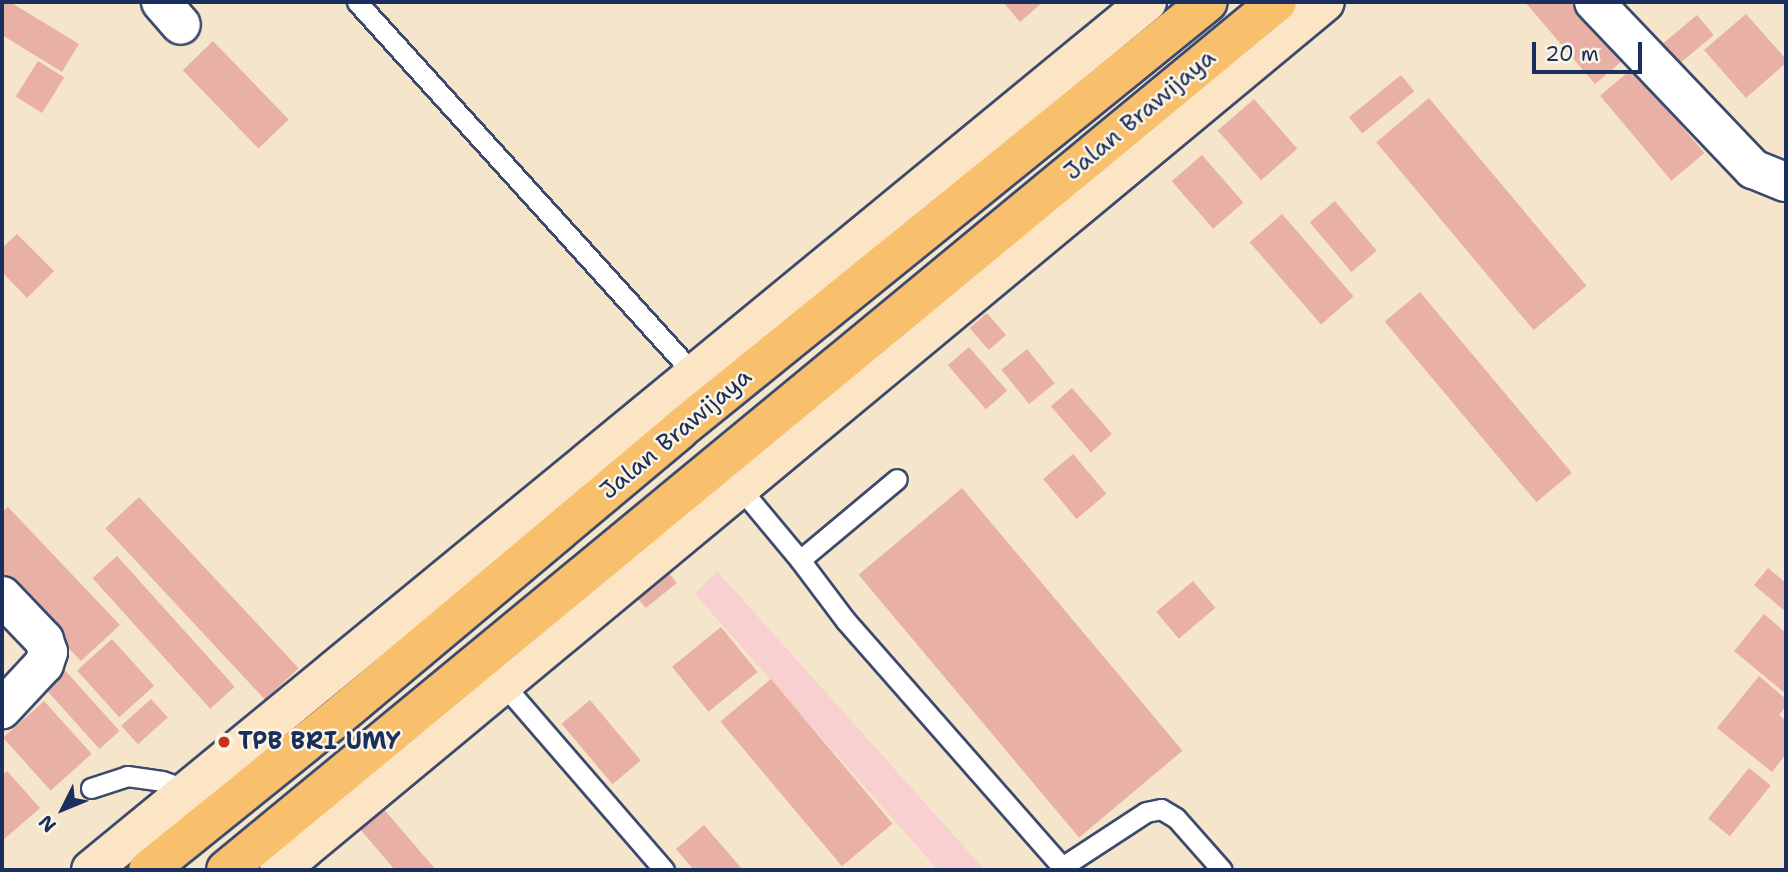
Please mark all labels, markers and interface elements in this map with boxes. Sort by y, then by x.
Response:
scale bar [1536,28,1646,72]
text: 20 m [1545,40,1599,68]
street label: Jalan Brawijaya [1058,43,1222,187]
street label: Jalan Brawijaya [594,362,758,506]
place label: TPB BRI UMY [238,728,401,756]
marker: TPB BRI UMY [216,734,232,750]
north arrow [28,774,98,844]
text: N [33,810,62,838]

